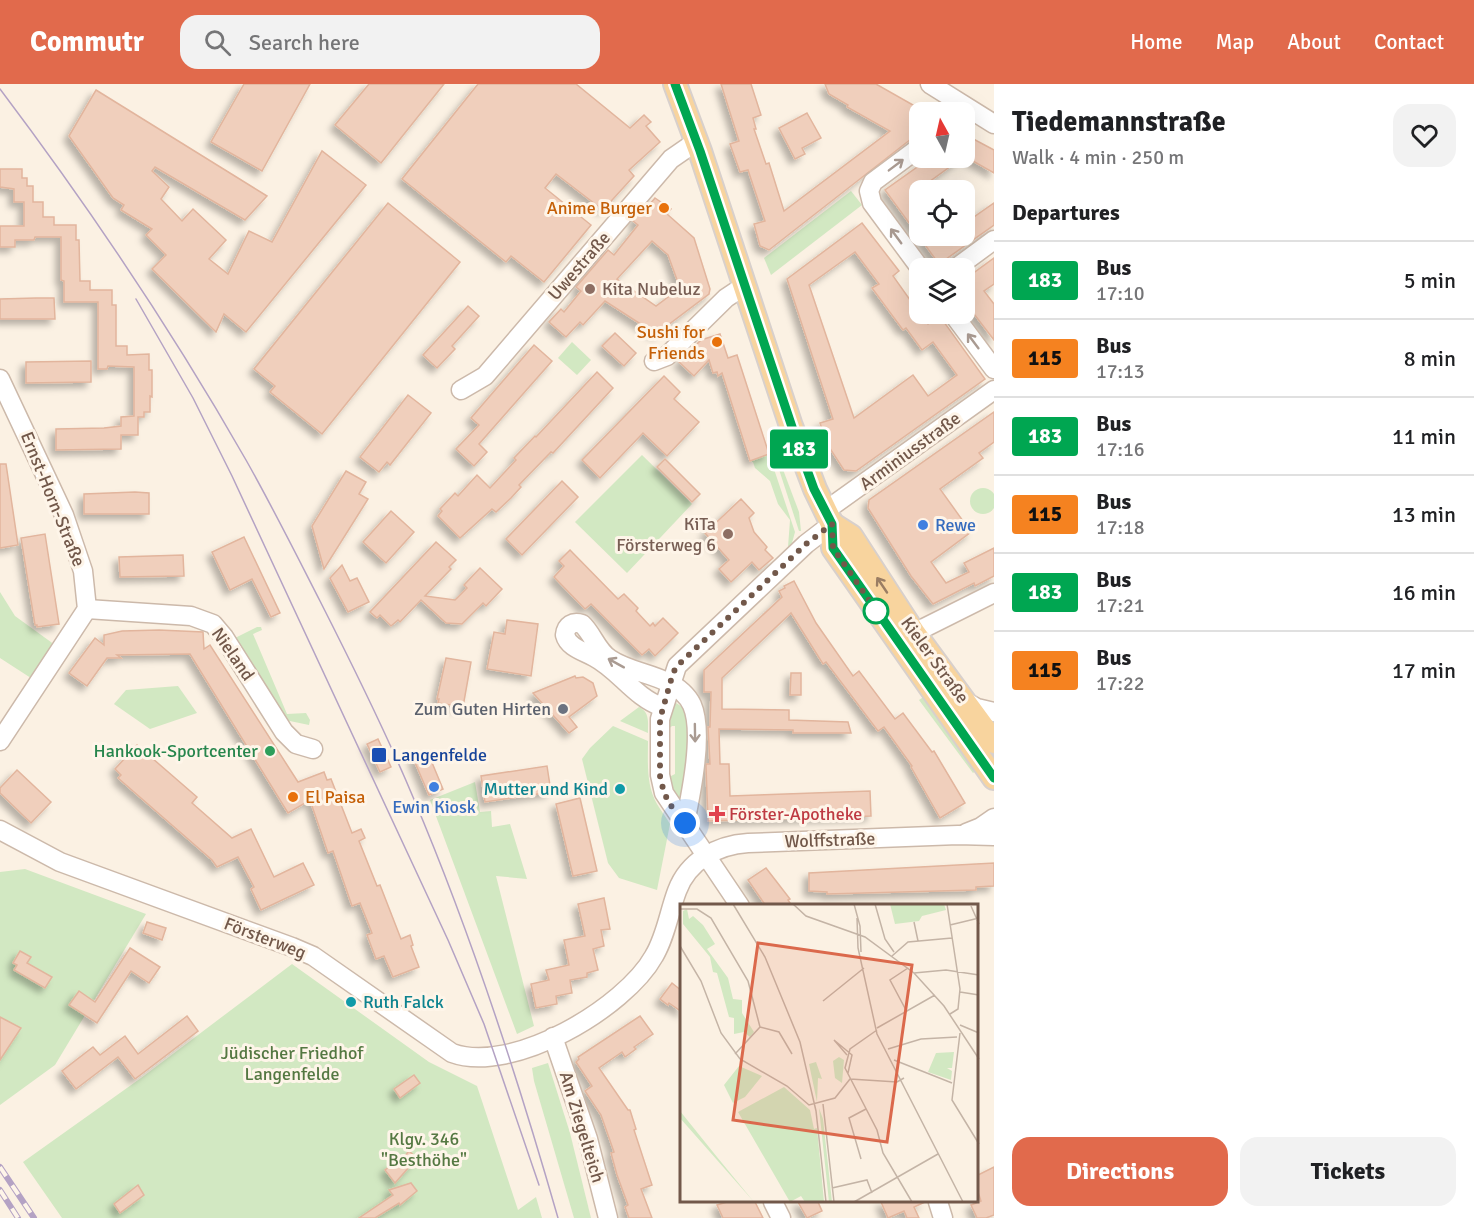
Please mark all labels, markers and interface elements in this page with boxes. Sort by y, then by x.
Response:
search box [180,15,600,69]
text: Commutr [30,25,144,59]
icon: search [201,26,234,59]
text: Search here [249,29,360,56]
text: Home [1130,29,1183,55]
text: Map [1216,29,1254,55]
text: About [1287,29,1341,55]
text: Contact [1374,29,1444,55]
north arrow [909,102,975,168]
map controls [909,102,975,324]
button: heart [1393,104,1456,167]
text: Tiedemannstraße [1012,105,1226,139]
text: Walk · 4 min · 250 m [1012,145,1184,170]
one-way arrow [888,158,904,171]
button: locate [909,180,975,246]
place label: Anime Burger [547,197,652,219]
text: Departures [1012,199,1120,226]
marker: Anime Burger [657,201,671,215]
street label: Uwestraße [543,227,615,305]
one-way arrow [890,228,902,244]
text: Bus [1096,254,1131,281]
button: layers [909,258,975,324]
text: 183 [1028,267,1062,293]
text: 5 min [1404,267,1456,294]
place label: Kita Nubeluz [602,278,700,300]
text: 17:10 [1096,281,1145,306]
marker: Kita Nubeluz [583,282,597,296]
place label: Sushi for Friends [637,321,705,364]
text: Bus [1096,332,1131,359]
one-way arrow [967,333,980,349]
marker: Sushi for Friends [710,335,724,349]
text: 115 [1028,345,1062,371]
text: 8 min [1404,345,1456,372]
text: 17:13 [1096,359,1145,384]
street label: Arminiusstraße [855,407,965,495]
text: Bus [1096,410,1131,437]
text: 183 [1028,423,1062,449]
text: 11 min [1392,423,1456,450]
street label: Ernst-Horn-Straße [16,428,90,570]
line badge: 183 [764,430,834,469]
text: 183 [782,436,816,462]
text: 17:16 [1096,437,1145,462]
text: Bus [1096,488,1131,515]
text: 115 [1028,501,1062,527]
text: 13 min [1392,501,1456,528]
place label: KiTa Försterweg 6 [616,513,716,556]
place label: Rewe [935,514,976,536]
text: 17:18 [1096,515,1145,540]
marker: Rewe [916,518,930,532]
marker: KiTa Försterweg 6 [721,527,735,541]
text: Bus [1096,566,1131,593]
one-way arrow [876,577,888,593]
text: 183 [1028,579,1062,605]
text: 16 min [1392,579,1456,606]
text: 17:21 [1096,593,1145,618]
unlabelled marker [863,598,889,624]
street label: Kieler Straße [896,612,974,708]
street label: Nieland [207,623,259,685]
text: Bus [1096,644,1131,671]
one-way arrow [608,657,625,669]
text: 115 [1028,657,1062,683]
text: 17 min [1392,657,1456,684]
text: 17:22 [1096,671,1145,696]
place label: Zum Guten Hirten [414,698,551,720]
marker: Zum Guten Hirten [556,702,570,716]
one-way arrow [689,722,701,742]
place label: Hankook-Sportcenter [94,740,258,762]
marker: Hankook-Sportcenter [263,744,277,758]
place label: Langenfelde [392,744,487,766]
marker: Langenfelde [370,746,388,764]
place label: Mutter und Kind [483,778,608,800]
marker: Ewin Kiosk [427,780,441,794]
marker: Mutter und Kind [613,782,627,796]
place label: El Paisa [305,786,365,808]
marker: El Paisa [286,790,300,804]
place label: Ewin Kiosk [392,796,476,818]
place label: Förster-Apotheke [729,803,862,825]
marker: Förster-Apotheke [710,807,724,821]
your location [670,808,700,838]
street label: Wolffstraße [784,827,876,853]
inset map [680,904,979,1203]
street label: Försterweg [221,912,309,964]
place label: Ruth Falck [363,991,444,1013]
marker: Ruth Falck [344,995,358,1009]
park label: Jüdischer Friedhof Langenfelde [221,1042,364,1085]
street label: Am Ziegelteich [555,1069,609,1185]
park label: Klgv. 346 "Besthöhe" [381,1128,467,1171]
button: Directions [1012,1137,1228,1206]
button: Tickets [1240,1137,1456,1206]

